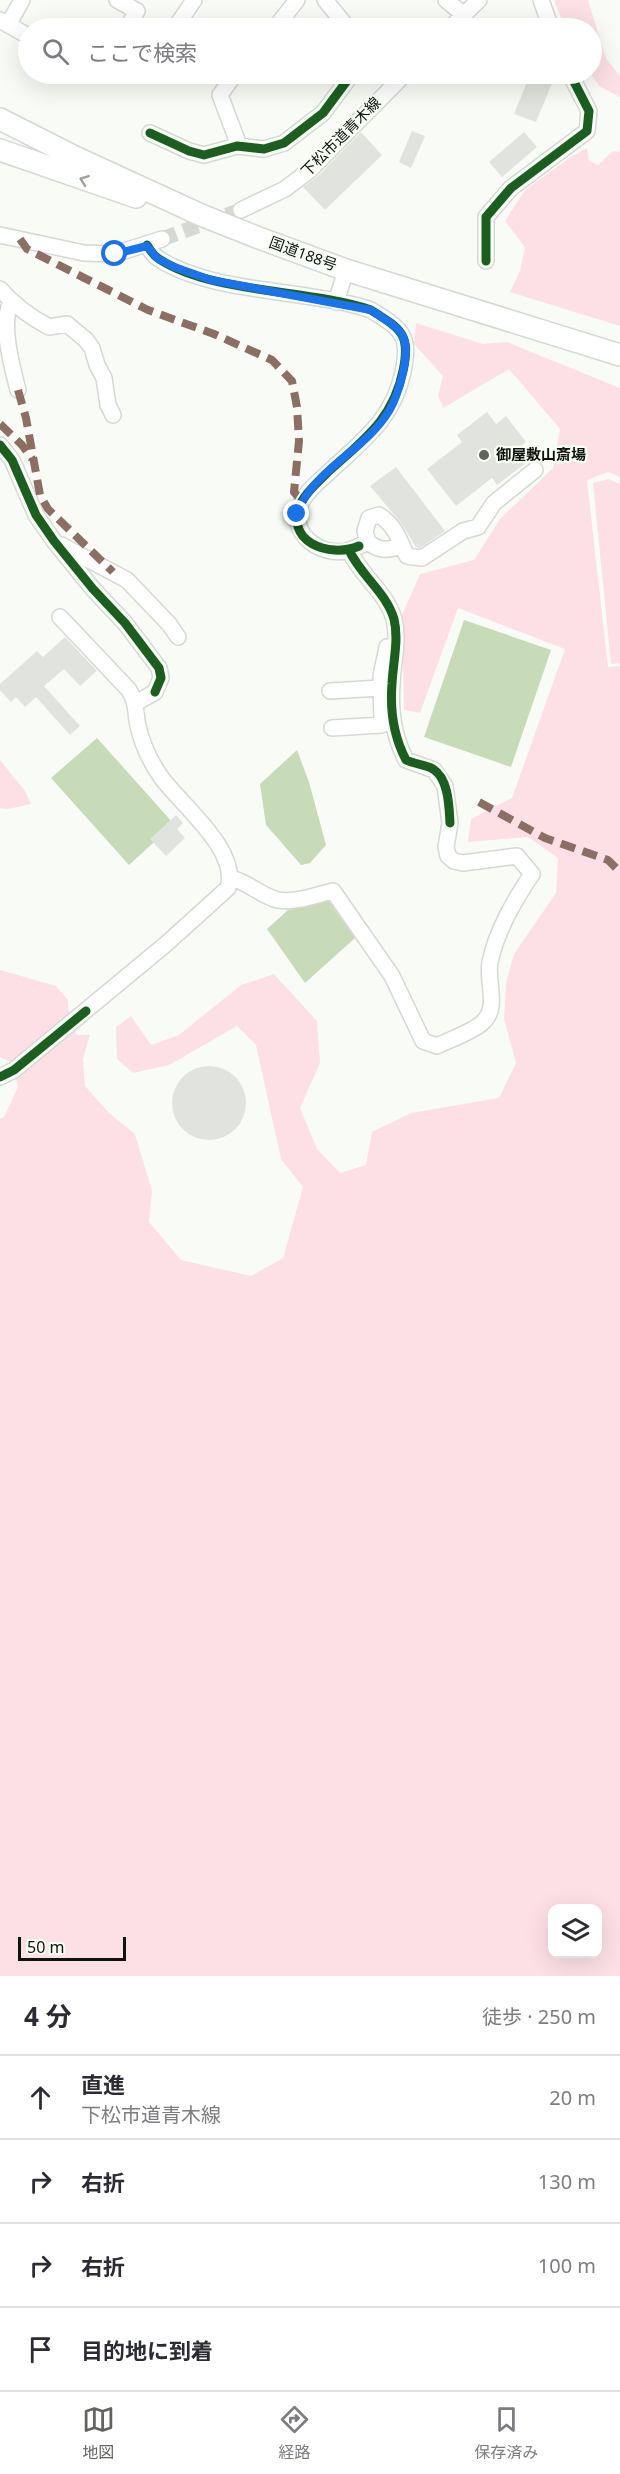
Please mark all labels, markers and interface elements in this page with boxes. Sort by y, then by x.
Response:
search box [18,18,602,84]
icon: search [39,35,72,68]
text: ここで検索 [87,37,197,67]
street label: 下松市道青木線 [296,92,384,180]
one-way arrow [79,175,90,188]
street label: 国道188号 [267,232,340,275]
route start [101,240,127,266]
place label: 御屋敷山斎場 [496,444,586,464]
marker: 御屋敷山斎場 [477,448,491,462]
route end [283,500,309,526]
map controls [548,1904,602,1958]
button: layers [548,1904,602,1958]
scale bar [18,1934,126,1962]
text: 50 m [27,1936,64,1958]
text: 4 分 [24,1998,72,2034]
text: 徒歩 · 250 m [482,2003,596,2030]
text: 直進 [81,2069,125,2099]
icon: ahead [24,2081,57,2114]
text: 20 m [549,2084,596,2111]
text: 下松市道青木線 [81,2101,221,2128]
icon: right [24,2165,57,2198]
text: 右折 [81,2167,125,2197]
text: 130 m [538,2168,596,2195]
icon: right [24,2249,57,2282]
text: 右折 [81,2251,125,2281]
text: 100 m [538,2252,596,2279]
icon: arrive [24,2333,57,2366]
text: 目的地に到着 [81,2335,213,2365]
tab: 地図 [82,2403,115,2463]
tab: 経路 [278,2403,311,2463]
tab: 保存済み [474,2403,538,2463]

